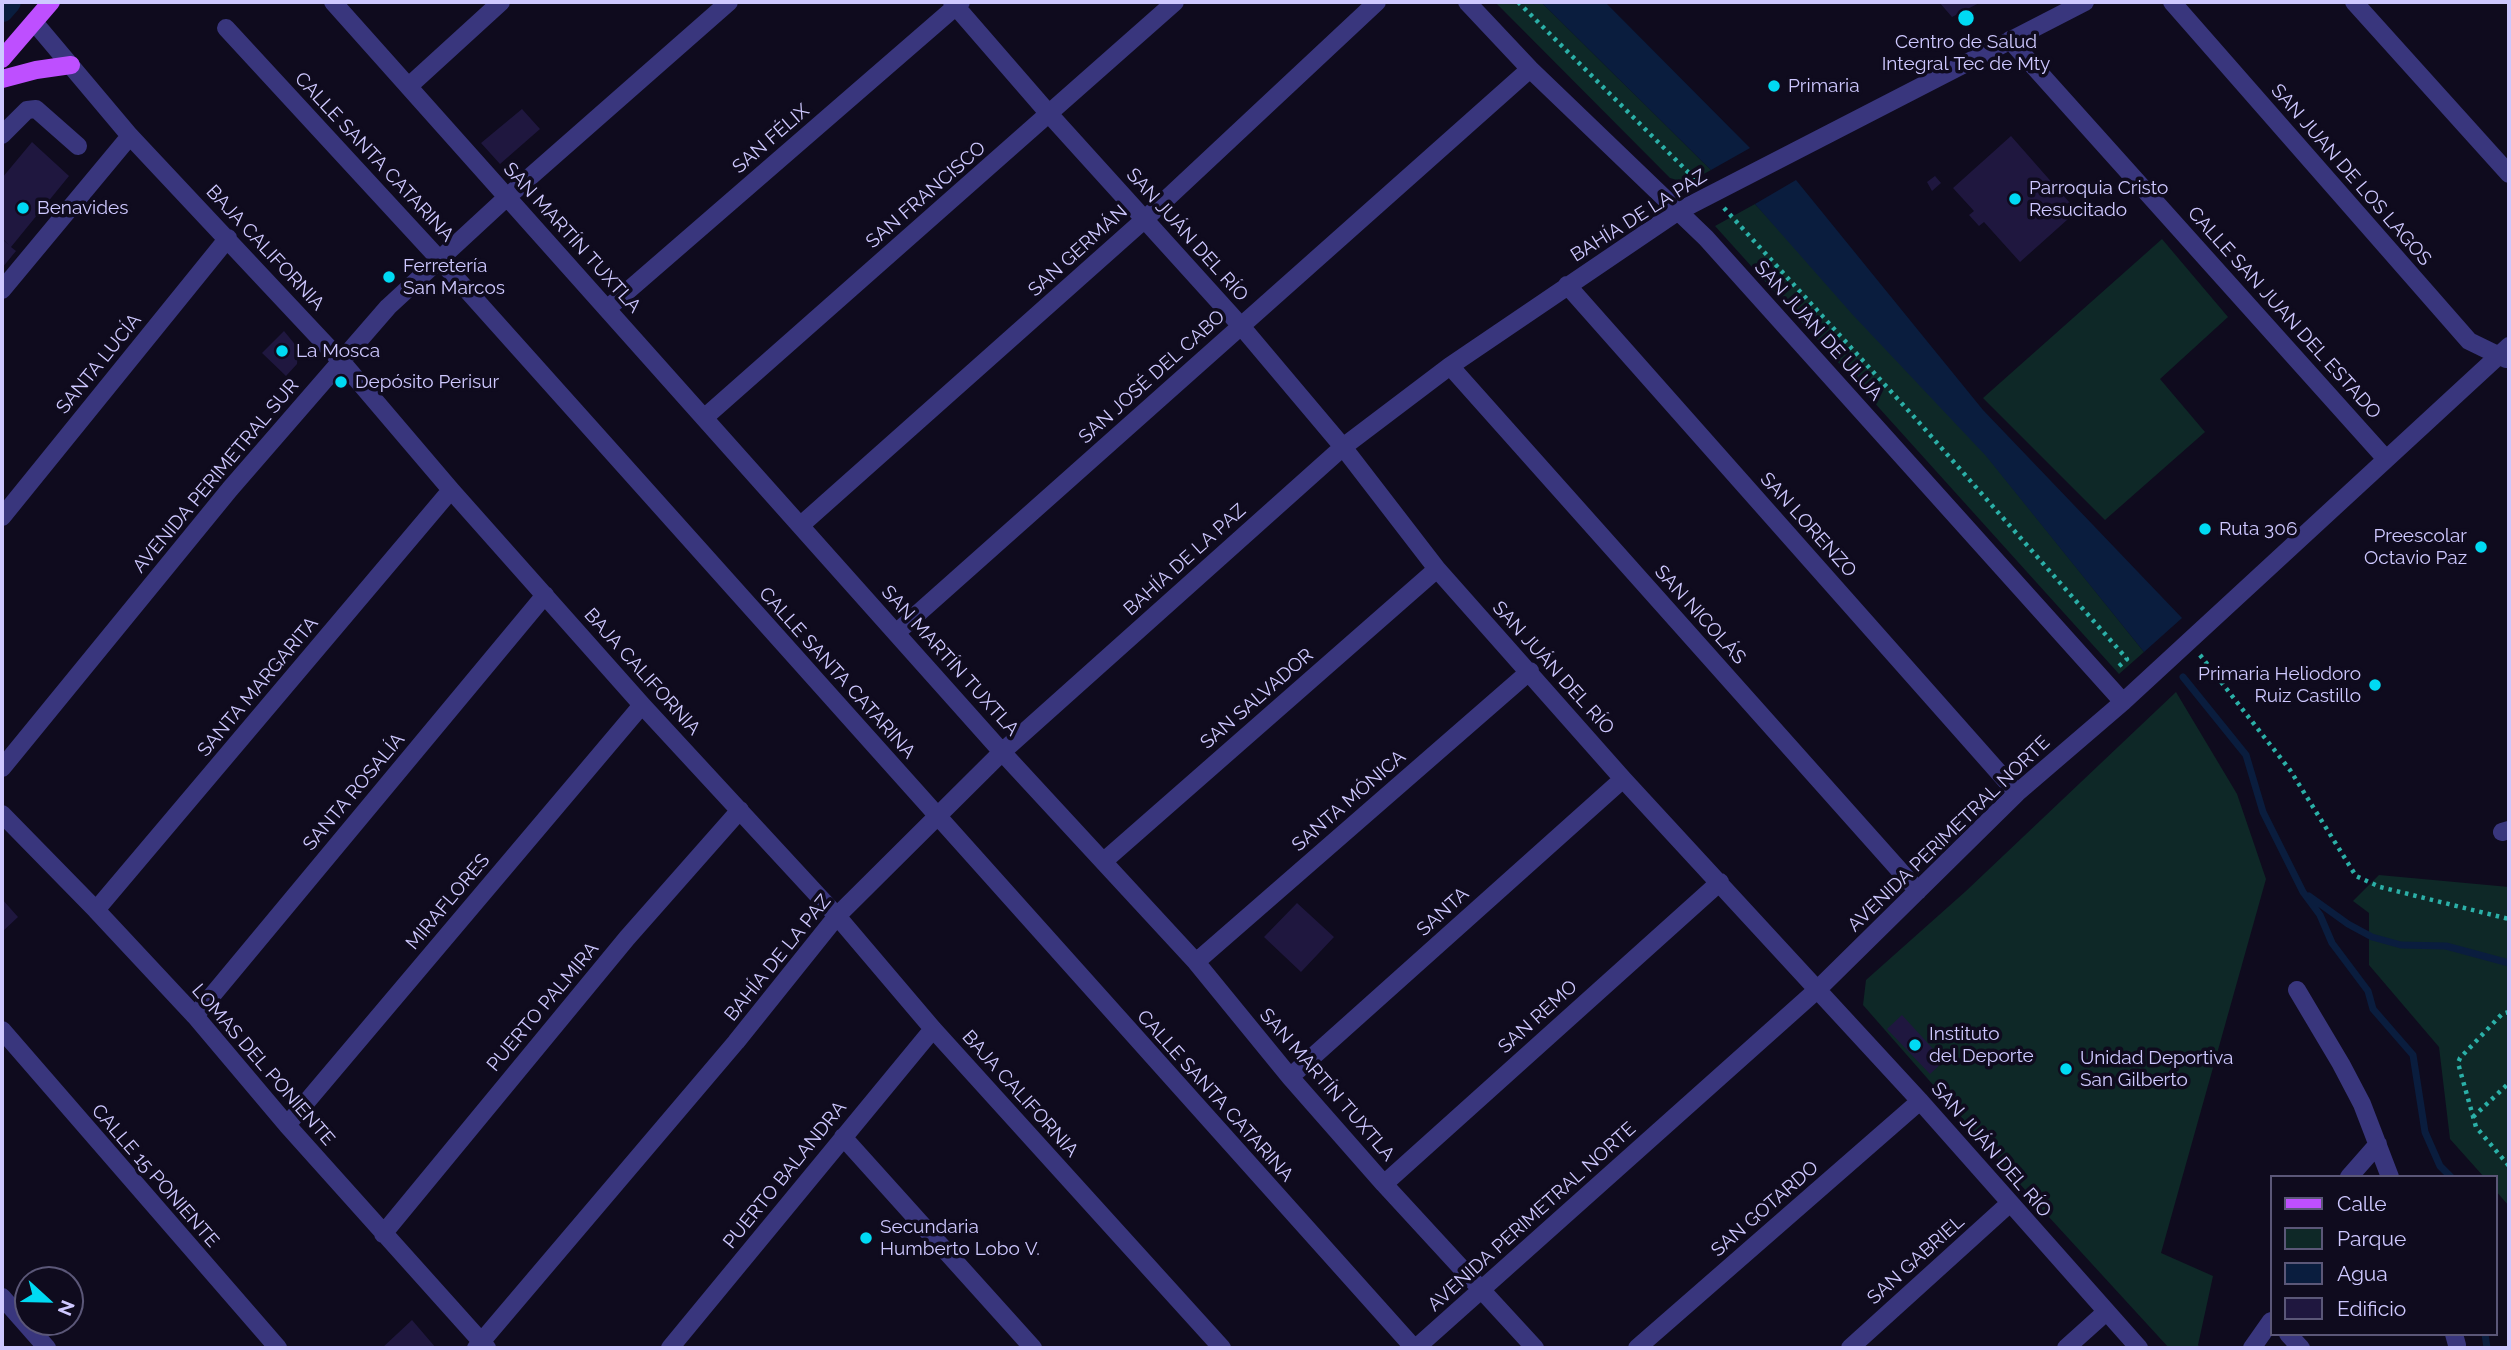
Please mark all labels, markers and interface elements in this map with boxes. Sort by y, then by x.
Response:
marker: Centro de Salud Integral Tec de Mty [1956,8,1976,28]
place label: Centro de Salud Integral Tec de Mty [1882,31,2050,75]
street label: CALLE SANTA CATARINA [290,68,458,246]
place label: Primaria [1788,75,1860,97]
marker: Primaria [1766,78,1782,94]
street label: SAN JUAN DE LOS LAGOS [2266,80,2436,270]
street label: SAN FÉLIX [728,99,814,179]
street label: SAN FRANCISCO [861,137,991,253]
street label: SAN MARTÍN TUXTLA [498,158,646,318]
street label: SAN JUÁN DEL RÍO [1121,164,1253,306]
street label: BAHÍA DE LA PAZ [1567,165,1711,267]
place label: Parroquia Cristo Resucitado [2029,177,2168,221]
street label: BAJA CALIFORNIA [201,181,329,315]
marker: Parroquia Cristo Resucitado [2007,191,2023,207]
place label: Benavides [37,197,128,219]
marker: Benavides [15,200,31,216]
street label: SAN GERMÁN [1024,201,1132,301]
street label: CALLE SAN JUAN DEL ESTADO [2182,202,2386,424]
place label: Ferretería San Marcos [403,255,505,299]
street label: SAN JUAN DE ULUA [1749,256,1887,406]
marker: Ferretería San Marcos [381,269,397,285]
street label: SAN JOSÉ DEL CABO [1074,305,1230,449]
street label: SANTA LUCÍA [52,309,146,419]
place label: La Mosca [296,340,380,362]
marker: La Mosca [274,343,290,359]
place label: Depósito Perisur [355,371,499,393]
street label: AVENIDA PERIMETRAL SUR [128,374,304,578]
marker: Depósito Perisur [333,374,349,390]
street label: SAN LORENZO [1755,468,1861,582]
street label: BAHÍA DE LA PAZ [1119,499,1251,621]
place label: Ruta 306 [2219,518,2297,540]
marker: Ruta 306 [2197,521,2213,537]
place label: Preescolar Octavio Paz [2364,525,2467,569]
marker: Preescolar Octavio Paz [2473,539,2489,555]
street label: SAN NICOLÁS [1650,561,1750,669]
street label: SAN MARTÍN TUXTLA [876,581,1024,741]
street label: CALLE SANTA CATARINA [754,582,920,764]
street label: SAN JUÁN DEL RÍO [1487,597,1619,739]
street label: BAJA CALIFORNIA [579,604,705,740]
street label: SANTA MARGARITA [193,612,323,762]
street label: SAN SALVADOR [1196,644,1318,754]
place label: Primaria Heliodoro Ruiz Castillo [2198,663,2361,707]
marker: Primaria Heliodoro Ruiz Castillo [2367,677,2383,693]
street label: SANTA ROSALÍA [298,729,410,855]
street label: AVENIDA PERIMETRAL NORTE [1843,731,2055,937]
street label: SANTA MÓNICA [1288,746,1410,856]
street label: MIRAFLORES [401,849,495,955]
street label: SANTA [1412,883,1474,941]
street label: BAHÍA DE LA PAZ [720,890,836,1026]
street label: PUERTO PALMIRA [482,938,604,1076]
street label: SAN REMO [1494,976,1582,1058]
street label: LOMAS DEL PONIENTE [187,980,339,1150]
street label: SAN MARTÍN TUXTLA [1255,1004,1399,1166]
street label: CALLE SANTA CATARINA [1132,1005,1298,1187]
place label: Instituto del Deporte [1929,1023,2034,1067]
street label: BAJA CALIFORNIA [957,1026,1083,1162]
marker: Instituto del Deporte [1907,1037,1923,1053]
place label: Unidad Deportiva San Gilberto [2080,1047,2233,1091]
marker: Unidad Deportiva San Gilberto [2058,1061,2074,1077]
street label: SAN JUÁN DEL RÍO [1926,1078,2056,1222]
street label: PUERTO BALANDRA [719,1097,851,1253]
street label: CALLE 15 PONIENTE [87,1100,223,1252]
street label: AVENIDA PERIMETRAL NORTE [1423,1117,1641,1317]
street label: SAN GOTARDO [1707,1156,1823,1262]
legend [2270,1175,2497,1336]
text: Calle [2337,1191,2387,1216]
street label: SAN GABRIEL [1863,1211,1969,1309]
place label: Secundaria Humberto Lobo V. [880,1216,1040,1260]
text: Parque [2337,1226,2406,1251]
marker: Secundaria Humberto Lobo V. [858,1230,874,1246]
text: Agua [2337,1261,2388,1286]
north arrow [14,1266,84,1336]
text: Edificio [2337,1296,2406,1321]
text: N [54,1297,80,1319]

